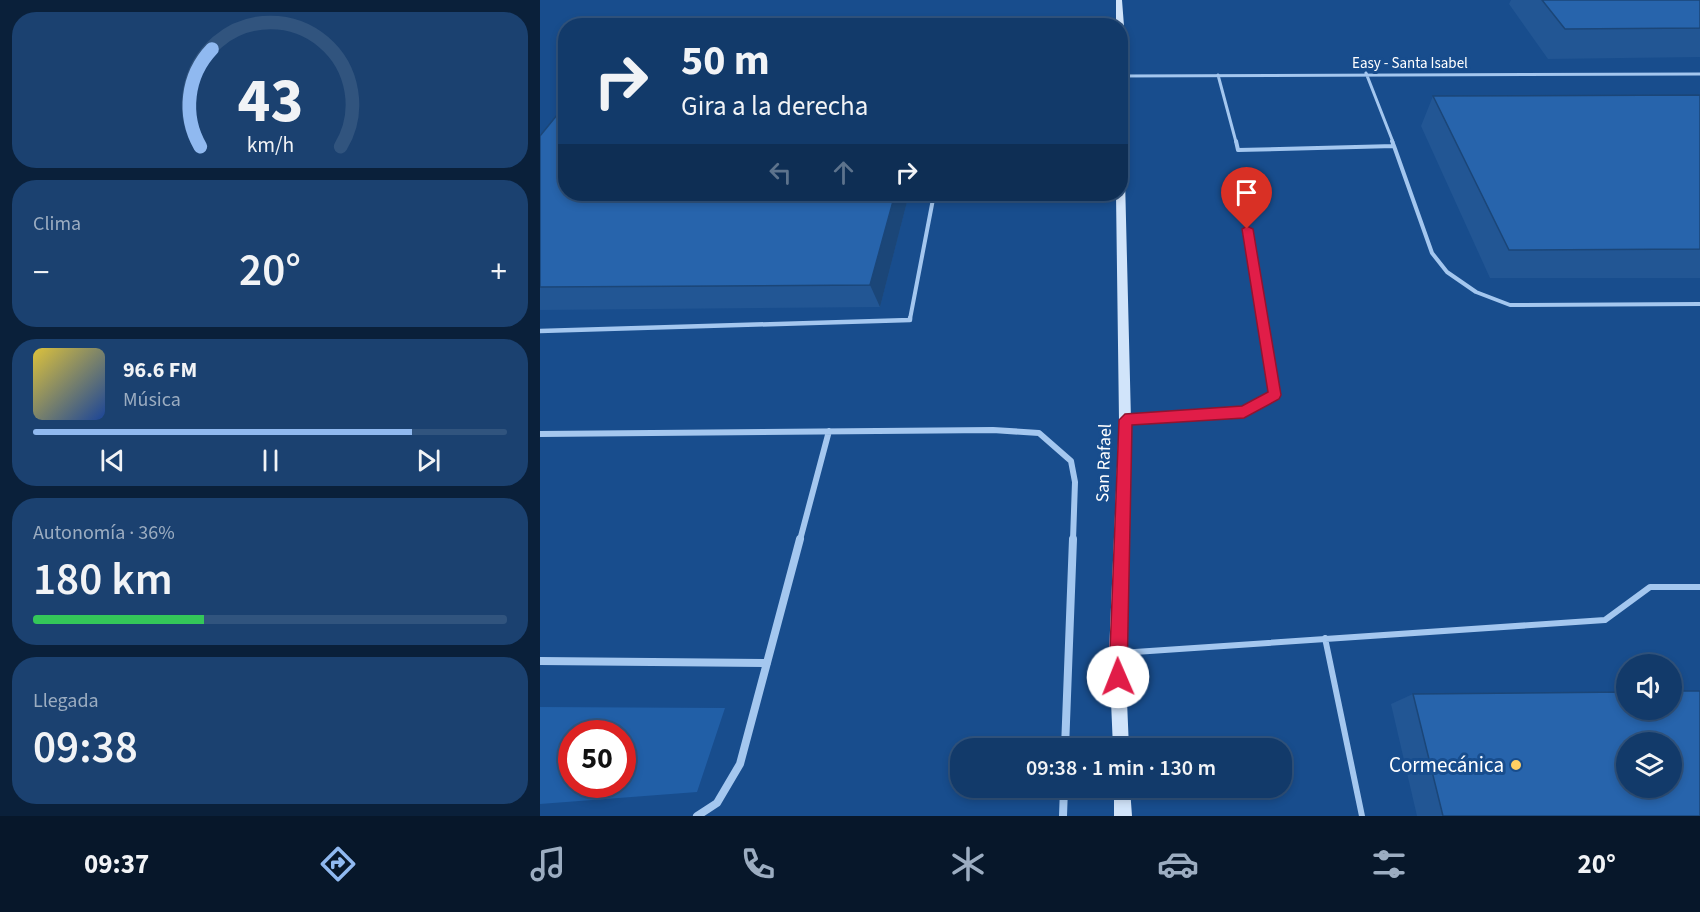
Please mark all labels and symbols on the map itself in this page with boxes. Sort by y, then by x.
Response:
street label: Easy - Santa Isabel [1352,53,1468,74]
pin [1221,167,1272,229]
street label: San Rafael [1090,423,1118,503]
position arrow [1086,645,1150,709]
speed limit sign: 50 [558,720,636,798]
place label: Cormecánica [1389,750,1504,780]
marker: Cormecánica [1509,758,1523,772]

